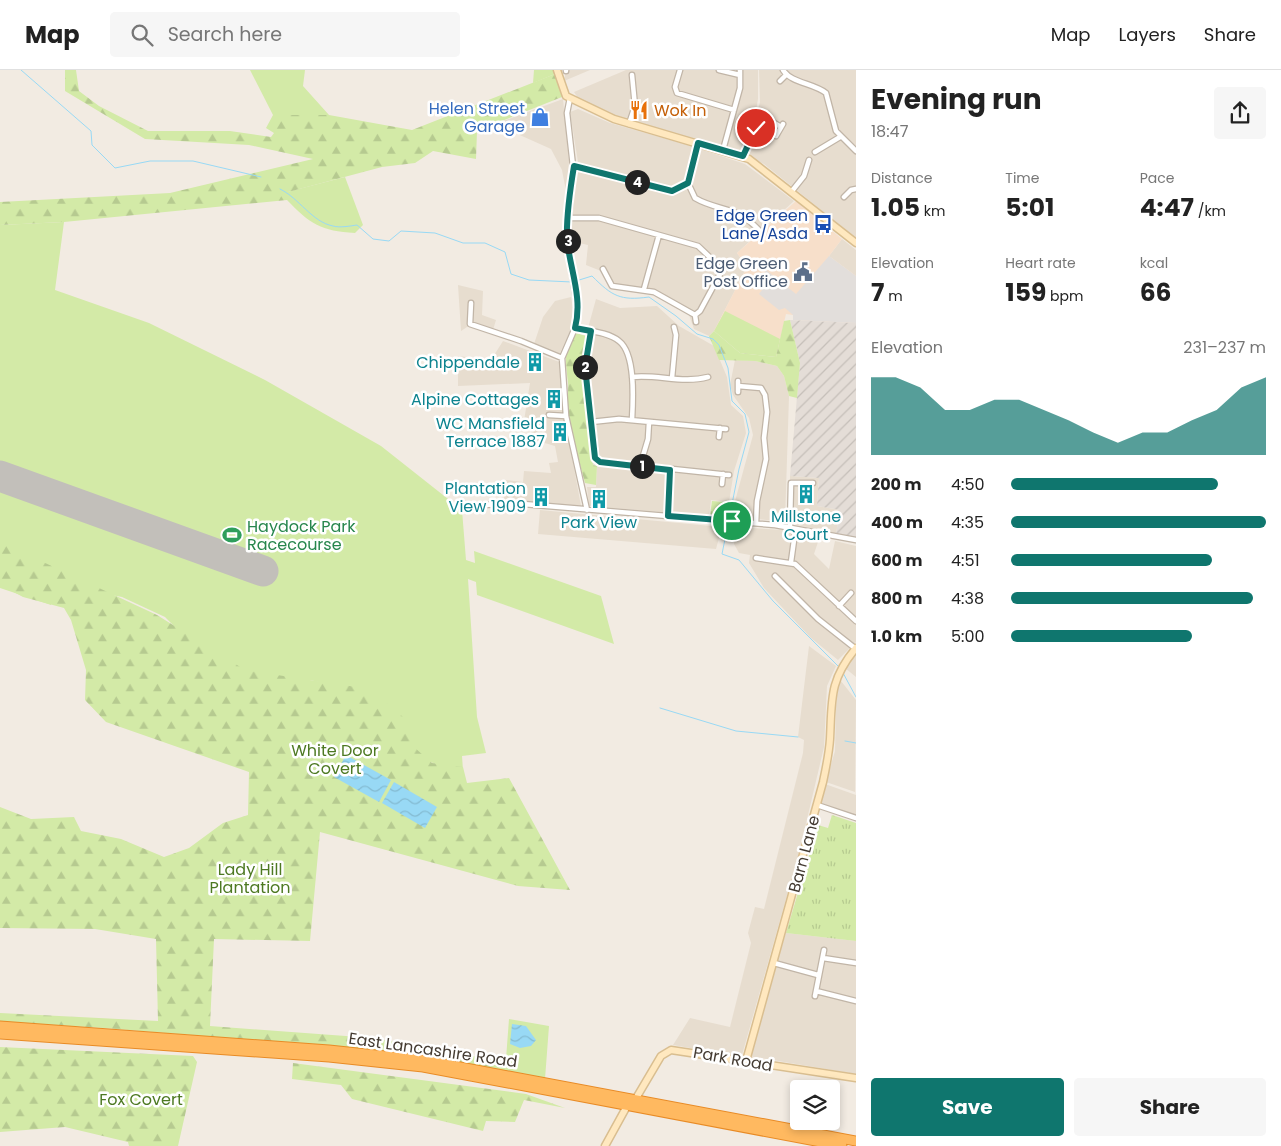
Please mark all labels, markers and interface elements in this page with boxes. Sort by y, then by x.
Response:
search box [110,12,460,57]
text: Map [25,18,80,51]
icon: search [128,21,156,49]
text: Search here [168,21,282,48]
text: Map [1051,22,1091,47]
text: Layers [1119,22,1176,47]
text: Share [1204,22,1256,47]
text: Evening run [871,80,1042,119]
button: share [1214,87,1266,139]
place label: Helen Street Garage [429,97,525,138]
restaurant icon: Wok In [628,99,650,121]
place label: Wok In [654,99,707,122]
shop icon: Helen Street Garage [529,106,551,128]
pin [735,107,777,149]
icon: check [742,114,770,142]
text: 18:47 [871,120,908,143]
text: Distance [871,168,932,188]
text: Time [1005,168,1039,188]
text: Pace [1140,168,1174,188]
pin: 4 [624,170,650,194]
text: 4 [633,172,642,192]
text: 1.05 [871,190,920,225]
text: 5:01 [1005,190,1054,225]
text: 4:47 [1140,190,1194,225]
text: km [920,201,945,221]
text: /km [1194,201,1226,221]
place label: Edge Green Lane/Asda [715,204,808,245]
bus stop icon: Edge Green Lane/Asda [812,213,834,235]
pin: 3 [556,228,580,254]
text: 3 [564,231,573,251]
place label: Edge Green Post Office [695,252,788,293]
text: Elevation [871,253,934,273]
text: Heart rate [1005,253,1076,273]
text: kcal [1140,253,1168,273]
public building icon: Edge Green Post Office [792,261,814,283]
text: 7 [871,275,884,310]
text: 159 [1005,275,1046,310]
text: 66 [1140,275,1172,310]
text: m [884,286,903,306]
text: bpm [1046,286,1083,306]
text: Elevation [871,336,943,359]
text: 231–237 m [1183,336,1266,359]
place label: Chippendale [416,351,520,374]
building icon: Chippendale [524,351,546,373]
pin: 2 [572,354,598,380]
text: 2 [582,357,590,377]
place label: Alpine Cottages [411,388,539,411]
building icon: Alpine Cottages [543,388,565,410]
place label: WC Mansfield Terrace 1887 [436,412,545,453]
building icon: WC Mansfield Terrace 1887 [549,421,571,443]
pin: 1 [630,454,654,478]
text: 1 [640,456,645,476]
text: 200 m [871,473,921,496]
text: 4:50 [951,473,985,496]
place label: Plantation View 1909 [445,477,526,518]
building icon: Millstone Court [795,483,817,505]
building icon: Plantation View 1909 [530,486,552,508]
building icon: Park View [588,488,610,510]
pin [711,500,753,542]
place label: Millstone Court [771,505,841,546]
icon: arrive [718,507,746,535]
place label: Park View [561,511,637,534]
text: 400 m [871,511,923,534]
text: 4:35 [951,511,984,534]
place label: Haydock Park Racecourse [247,515,356,556]
sports icon: Haydock Park Racecourse [221,524,243,546]
text: 600 m [871,549,922,572]
text: 4:51 [951,549,980,572]
text: 800 m [871,587,923,610]
text: 4:38 [951,587,984,610]
text: 1.0 km [871,625,922,648]
text: 5:00 [951,625,985,648]
park label: White Door Covert [291,739,379,780]
street label: Barn Lane [783,813,825,895]
park label: Lady Hill Plantation [209,858,291,899]
street label: East Lancashire Road [347,1027,519,1073]
street label: Park Road [692,1041,774,1077]
button: Save [871,1078,1064,1136]
button: Share [1074,1078,1266,1136]
map controls [790,1080,840,1130]
button: layers [790,1080,840,1130]
park label: Fox Covert [99,1088,183,1111]

